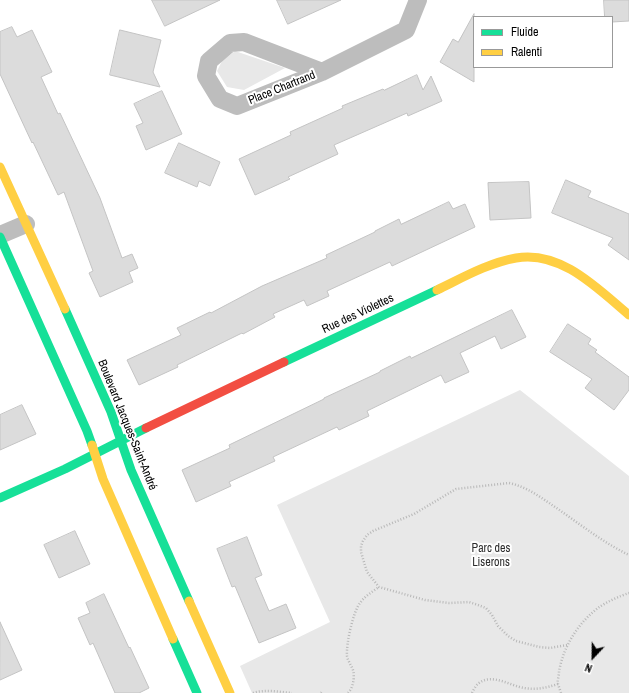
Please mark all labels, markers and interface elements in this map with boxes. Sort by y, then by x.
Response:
legend [473,16,613,68]
text: Fluide [511,24,538,40]
text: Ralenti [511,44,542,60]
street label: Place Chartrand [246,68,318,108]
street label: Rue des Violettes [320,291,396,337]
street label: Boulevard Jacques-Saint-André [94,358,160,492]
park label: Parc des Liserons [472,542,510,570]
north arrow [573,637,613,677]
text: N [583,660,594,676]

